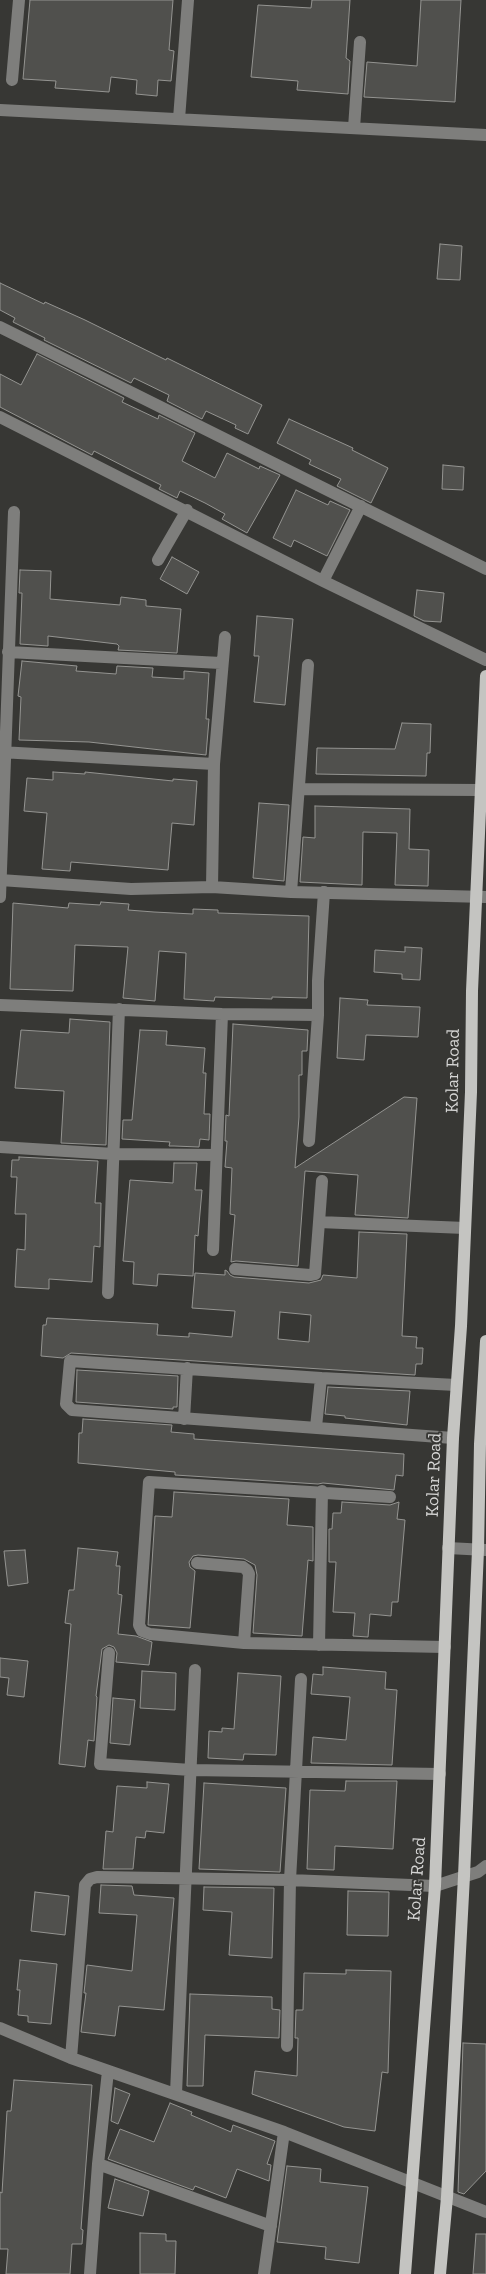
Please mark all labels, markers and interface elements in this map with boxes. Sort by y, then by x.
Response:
street label: Kolar Road [441,1029,465,1113]
street label: Kolar Road [422,1433,446,1517]
street label: Kolar Road [403,1836,431,1922]

